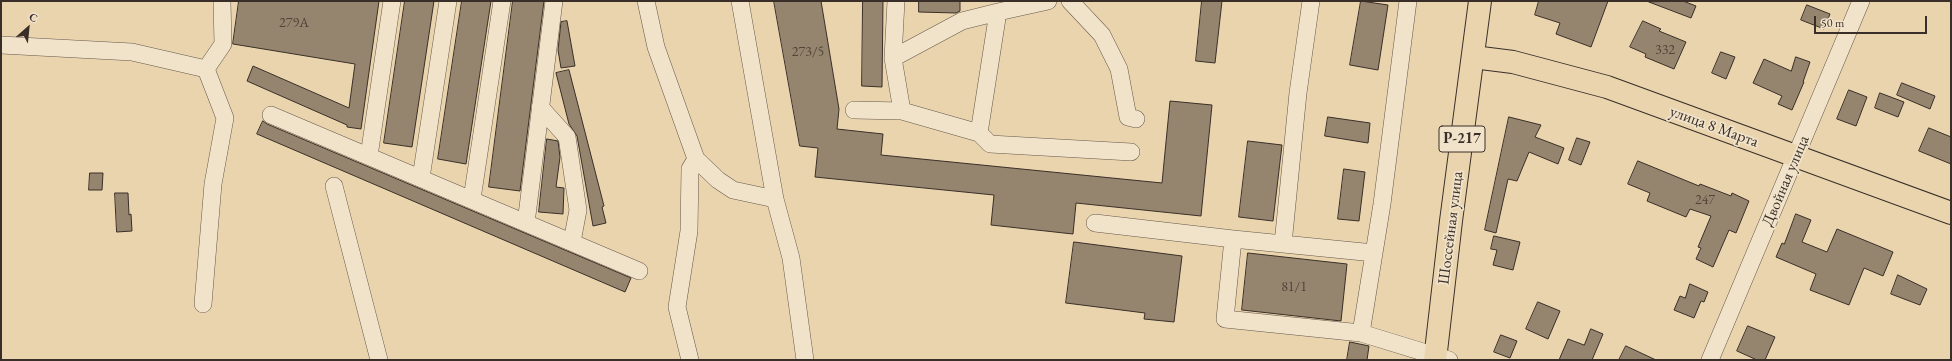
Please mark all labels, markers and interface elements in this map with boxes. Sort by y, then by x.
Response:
north arrow [8,8,48,48]
scale bar [1816,8,1929,34]
text: С [27,9,40,25]
house number: 279А [279,15,309,31]
text: 50 m [1821,15,1844,31]
house number: 332 [1655,42,1675,58]
house number: 273/5 [792,44,824,60]
street label: улица 8 Марта [1667,102,1761,152]
road number: Р-217 [1439,126,1485,152]
street label: Двойная улица [1758,133,1814,229]
street label: Шоссейная улица [1435,170,1467,286]
house number: 247 [1695,192,1715,208]
house number: 81/1 [1281,279,1307,295]

